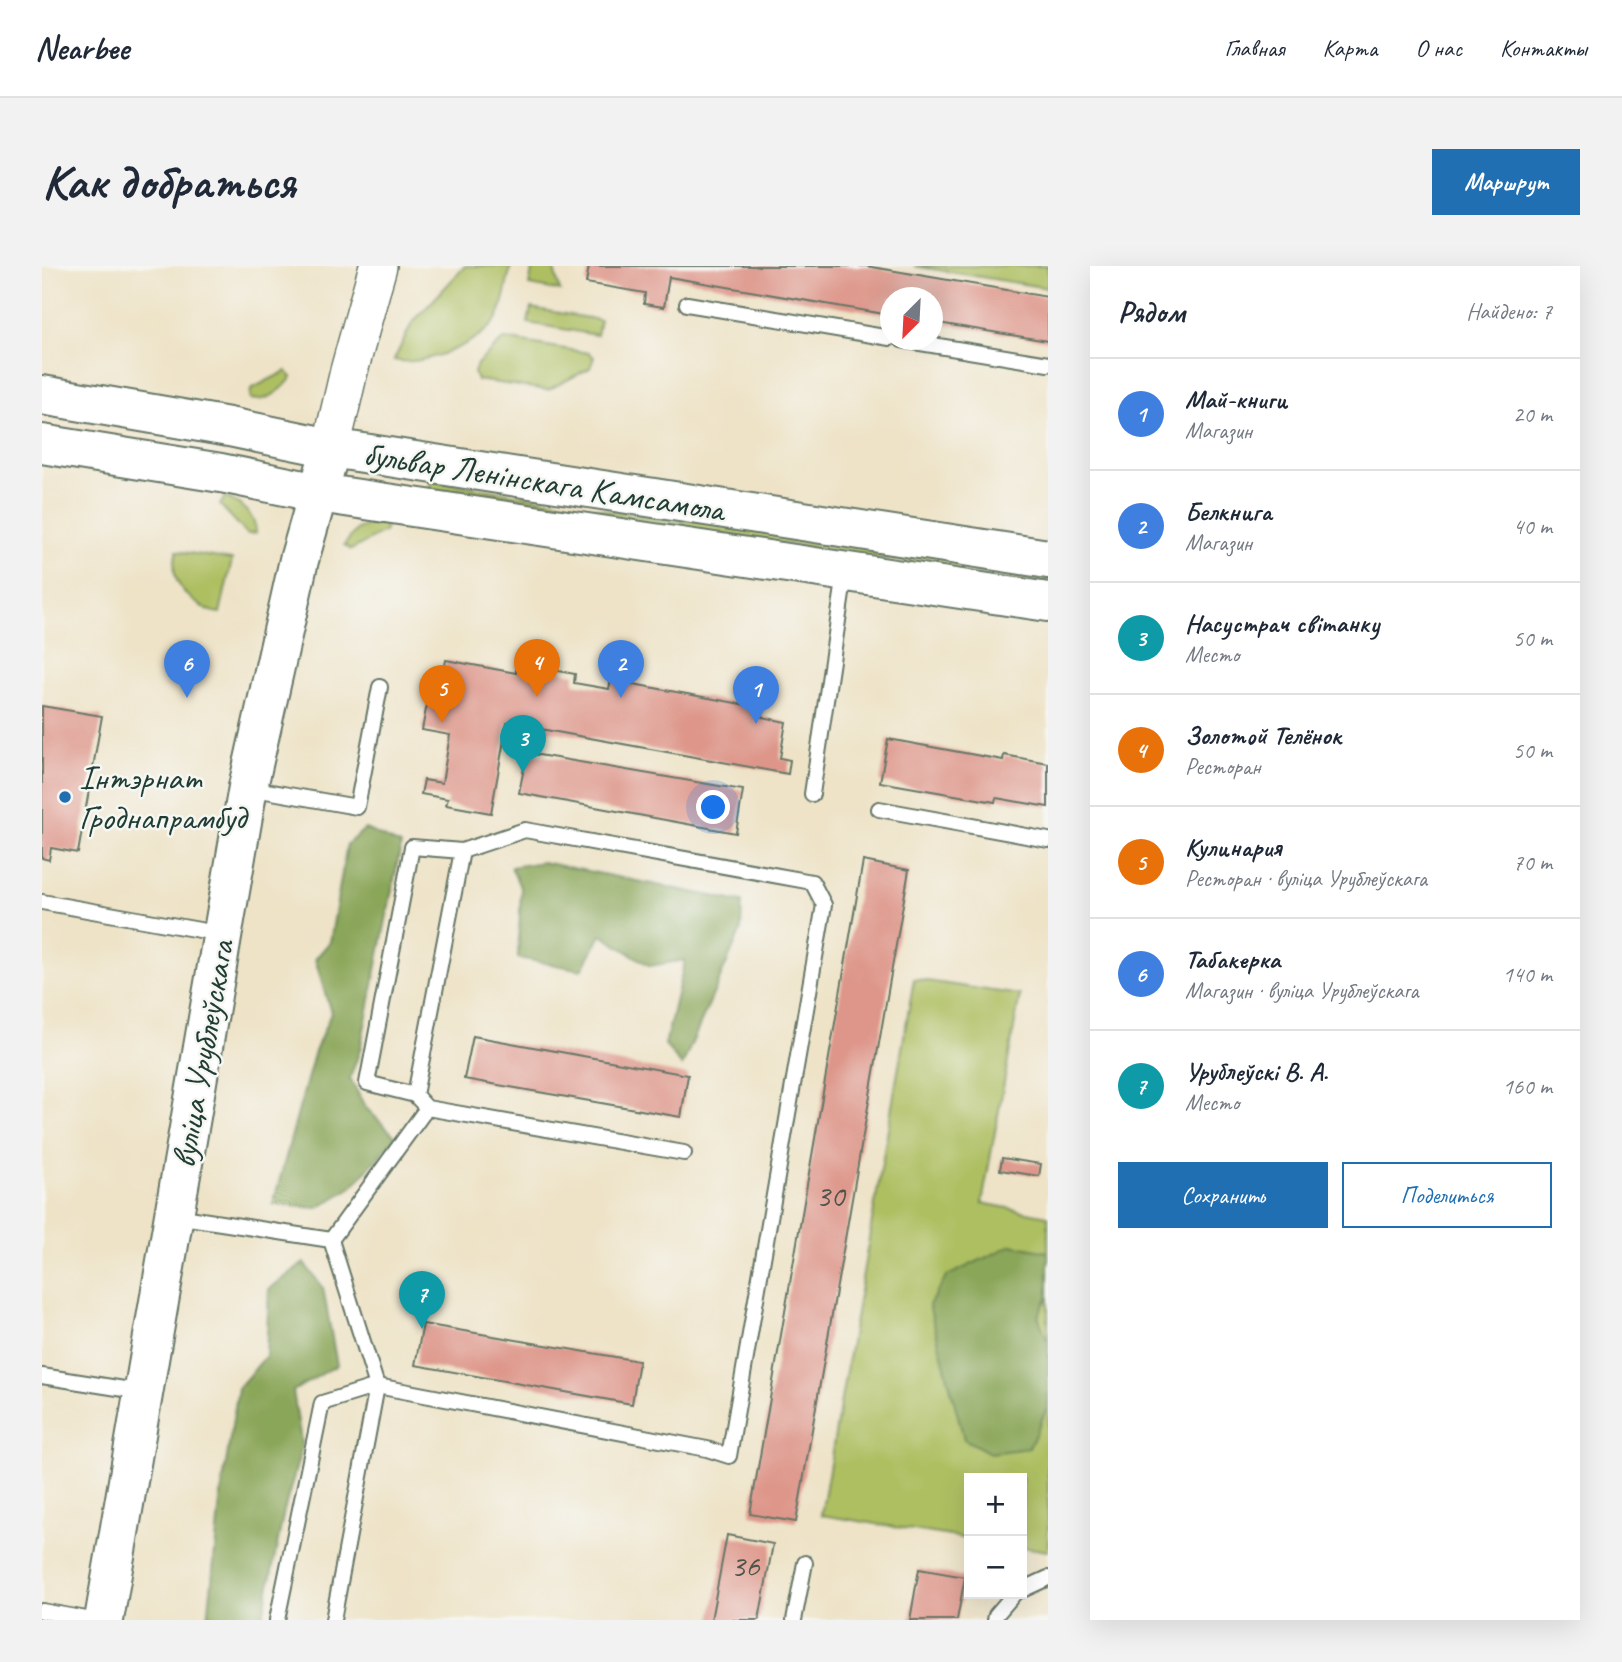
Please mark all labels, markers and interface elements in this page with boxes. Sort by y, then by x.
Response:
text: Nearbee [35,27,129,69]
text: Главная [1224,33,1285,63]
text: Карта [1323,33,1377,63]
text: О нас [1415,33,1462,63]
text: Контакты [1500,33,1587,63]
button: Маршрут [1432,149,1580,215]
text: Как добраться [42,151,295,213]
north arrow [880,287,943,350]
text: Рядом [1118,293,1185,331]
text: Найдено: 7 [1466,297,1552,326]
text: Май-книги [1185,383,1287,416]
text: 1 [1136,400,1146,429]
text: 20 m [1513,400,1552,429]
text: Магазин [1185,416,1252,445]
street label: бульвар Ленінскага Камсамола [361,431,730,533]
text: Белкнига [1185,495,1272,528]
text: 2 [1136,512,1146,541]
text: 40 m [1513,512,1552,541]
text: Магазин [1185,528,1252,557]
text: Насустрач світанку [1185,607,1380,640]
text: 3 [1136,624,1146,653]
text: 50 m [1513,624,1552,653]
pin: 4 [514,639,560,697]
pin: 6 [164,640,210,698]
pin: 2 [598,640,644,698]
text: Место [1185,640,1239,669]
pin: 5 [419,665,465,723]
pin: 1 [733,666,779,724]
pin: 3 [500,715,546,773]
text: Золотой Телёнок [1185,719,1341,752]
text: 4 [1136,736,1146,765]
text: 50 m [1513,736,1552,765]
text: Ресторан [1185,752,1261,781]
place label: Інтэрнат Гроднапрамбуд [79,755,249,840]
marker: Інтэрнат Гроднапрамбуд [57,789,73,805]
your location [696,790,730,824]
text: Кулинария [1185,831,1281,864]
text: 5 [1136,848,1146,877]
text: 70 m [1513,848,1552,877]
text: Ресторан · вуліца Урублеўскага [1185,864,1427,893]
street label: вуліца Урублеўскага [160,935,245,1171]
text: Табакерка [1185,943,1280,976]
text: 6 [1136,960,1146,989]
text: 140 m [1503,960,1552,989]
text: Магазин · вуліца Урублеўскага [1185,976,1418,1005]
text: Урублеўскі В. А. [1185,1055,1328,1088]
text: 7 [1136,1072,1146,1101]
text: 160 m [1503,1072,1552,1101]
text: Место [1185,1088,1239,1117]
button: Сохранить [1118,1162,1328,1228]
button: Поделиться [1342,1162,1552,1228]
house number: 30 [816,1175,847,1216]
pin: 7 [399,1271,445,1329]
map controls [964,1473,1027,1599]
button: + [964,1473,1027,1536]
button: − [964,1536,1027,1599]
house number: 36 [731,1545,761,1586]

